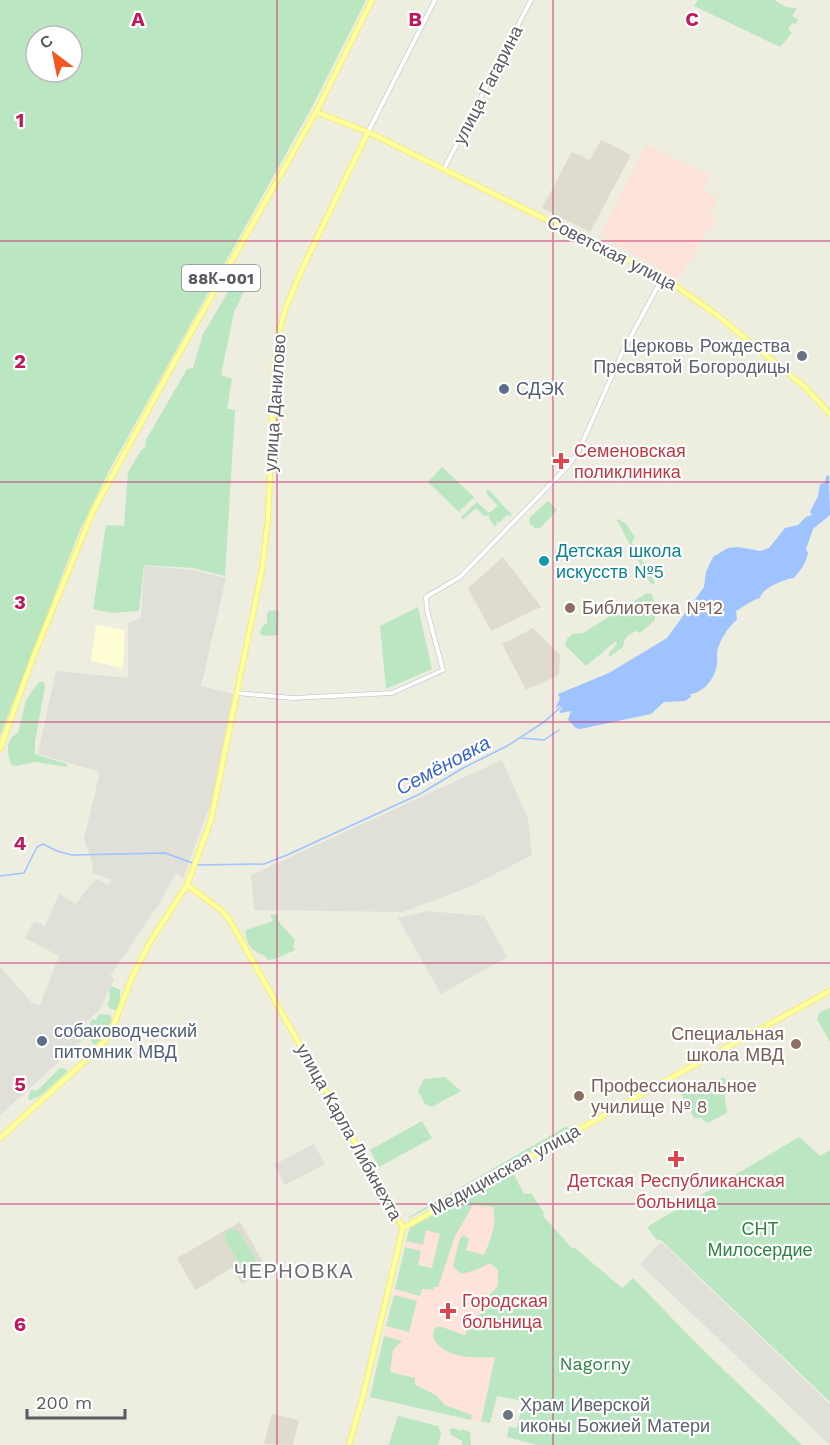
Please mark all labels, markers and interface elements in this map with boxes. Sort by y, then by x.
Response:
text: A [131,7,145,31]
text: B [408,7,422,31]
text: C [685,7,699,31]
street label: улица Гагарина [449,21,527,148]
north arrow [24,24,84,84]
text: С [36,30,57,53]
text: 1 [16,108,24,132]
street label: Советская улица [544,211,681,295]
road number: 88К-001 [182,265,260,291]
street label: улица Данилово [259,333,290,472]
place label: Церковь Рождества Пресвятой Богородицы [593,335,791,377]
text: 2 [14,349,26,373]
marker: Церковь Рождества Пресвятой Богородицы [795,349,809,363]
place label: СДЭК [516,378,565,399]
marker: СДЭК [497,382,511,396]
place label: Семеновская поликлиника [574,440,686,482]
marker: Семеновская поликлиника [552,452,570,470]
place label: Детская школа искусств №5 [556,540,682,582]
marker: Детская школа искусств №5 [537,554,551,568]
text: 3 [14,590,26,614]
place label: Библиотека №12 [582,597,723,618]
marker: Библиотека №12 [563,601,577,615]
water label: Семёновка [392,730,494,800]
text: 4 [14,831,27,855]
place label: собаководческий питомник МВД [54,1020,197,1062]
place label: Специальная школа МВД [671,1023,784,1065]
marker: собаководческий питомник МВД [35,1034,49,1048]
marker: Специальная школа МВД [789,1037,803,1051]
street label: улица Карла Либкнехта [292,1040,407,1225]
text: 5 [14,1072,26,1096]
place label: Профессиональное училище № 8 [591,1075,757,1117]
marker: Профессиональное училище № 8 [572,1089,586,1103]
street label: Медицинская улица [426,1119,584,1220]
marker: Детская Республиканская больница [667,1150,685,1168]
place label: Детская Республиканская больница [567,1170,785,1212]
park label: СНТ Милосердие [708,1218,812,1260]
district label: ЧЕРНОВКА [234,1259,354,1283]
place label: Городская больница [462,1290,548,1332]
marker: Городская больница [439,1302,457,1320]
text: 6 [14,1312,26,1336]
park label: Nagorny [559,1353,631,1374]
scale bar [27,1382,124,1420]
text: 200 m [36,1392,92,1413]
place label: Храм Иверской иконы Божией Матери [520,1394,710,1436]
marker: Храм Иверской иконы Божией Матери [501,1408,515,1422]

